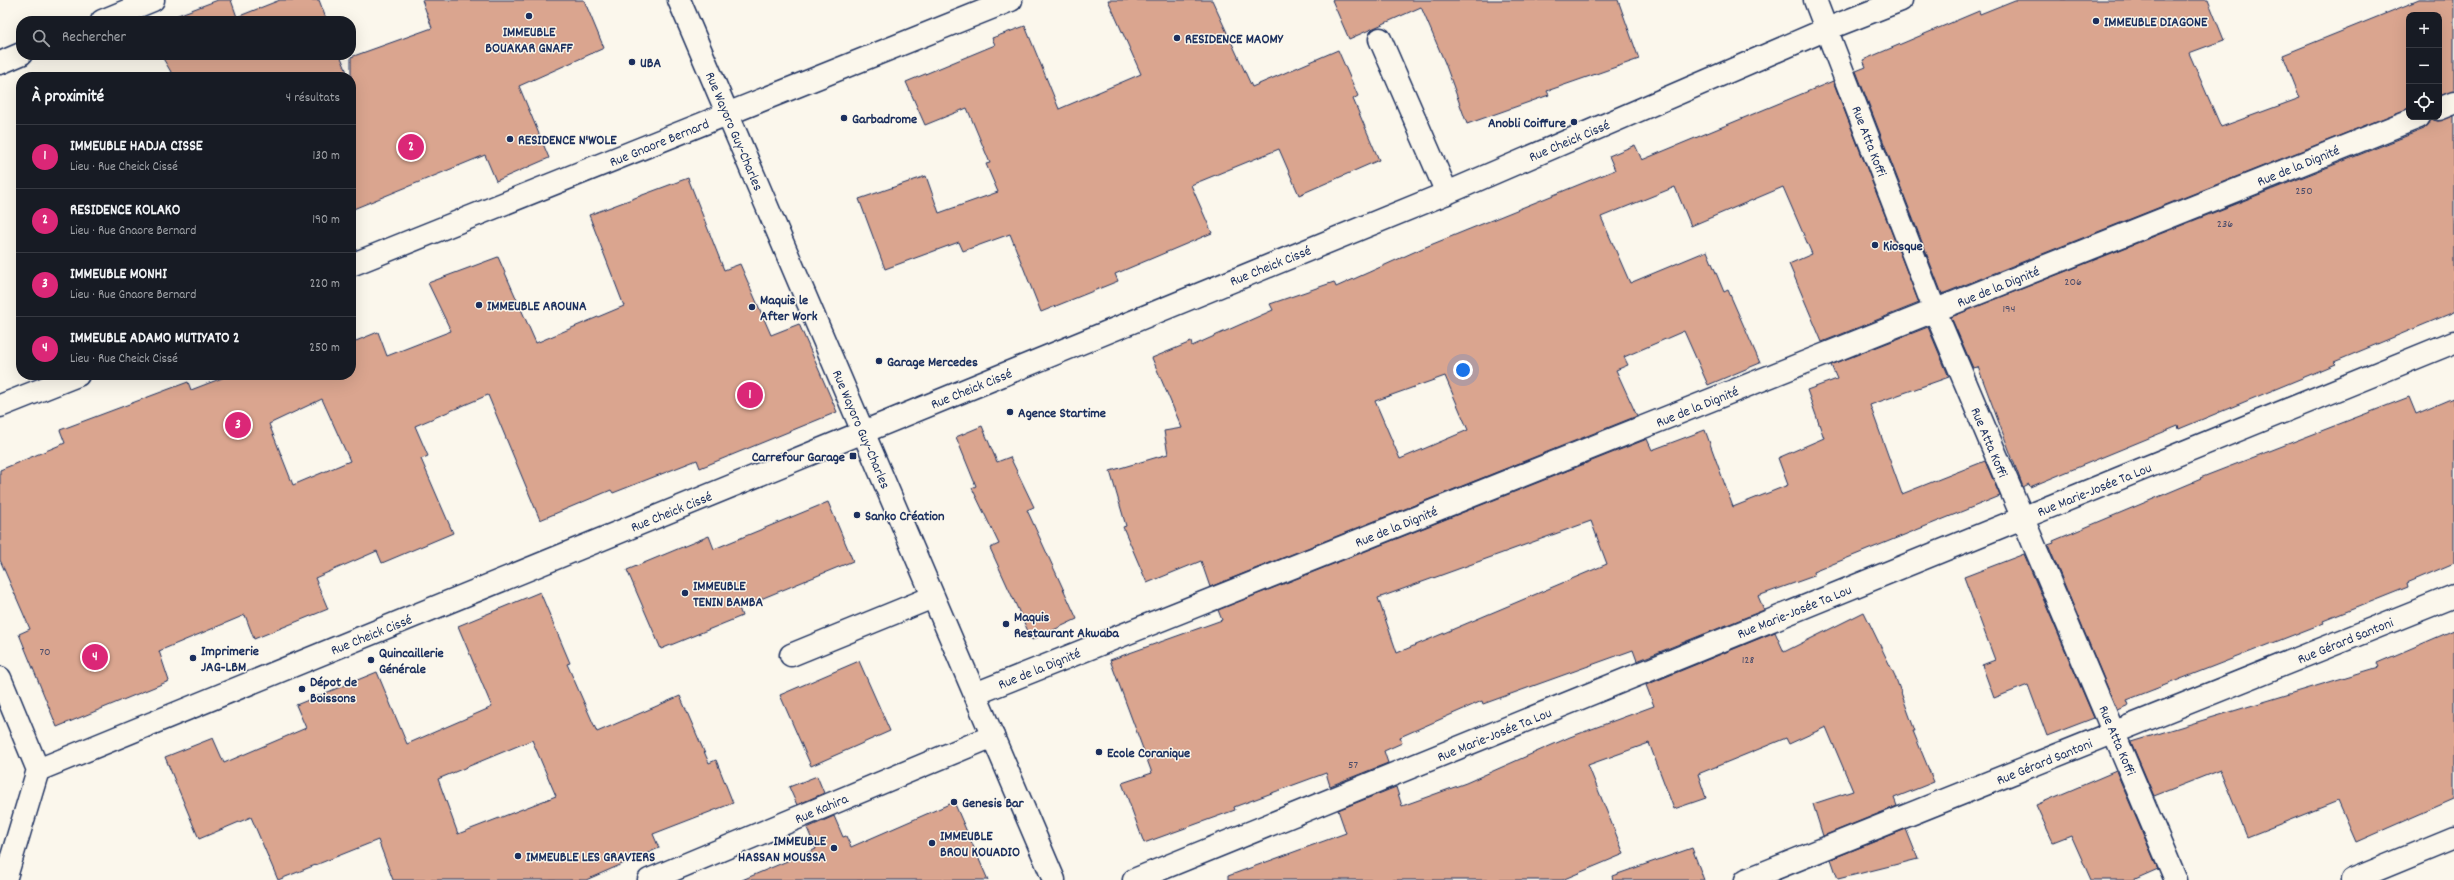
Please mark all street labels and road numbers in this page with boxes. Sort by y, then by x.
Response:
street label: Rue Wayoro Guy-Charles [699,69,767,194]
street label: Rue Atta Koffi [1845,103,1891,180]
street label: Rue Gnaore Bernard [607,115,713,173]
street label: Rue Cheick Cissé [1526,116,1613,168]
street label: Rue de la Dignité [2254,141,2343,192]
street label: Rue Cheick Cissé [1227,241,1314,292]
street label: Rue de la Dignité [1954,262,2043,313]
street label: Rue Cheick Cissé [928,364,1015,415]
street label: Rue Wayoro Guy-Charles [826,367,894,492]
street label: Rue de la Dignité [1653,382,1742,433]
street label: Rue Atta Koffi [1964,405,2012,481]
street label: Rue Marie-Josée Ta Lou [2035,459,2155,523]
street label: Rue Cheick Cissé [628,487,715,538]
street label: Rue de la Dignité [1352,502,1441,553]
street label: Rue Marie-Josée Ta Lou [1735,581,1855,645]
street label: Rue Cheick Cissé [328,610,415,661]
street label: Rue Gérard Santoni [2295,613,2397,670]
street label: Rue de la Dignité [995,644,1084,695]
street label: Rue Atta Koffi [2092,703,2140,779]
street label: Rue Marie-Josée Ta Lou [1435,704,1555,768]
street label: Rue Gérard Santoni [1994,734,2096,791]
street label: Rue Kahira [792,790,852,830]

